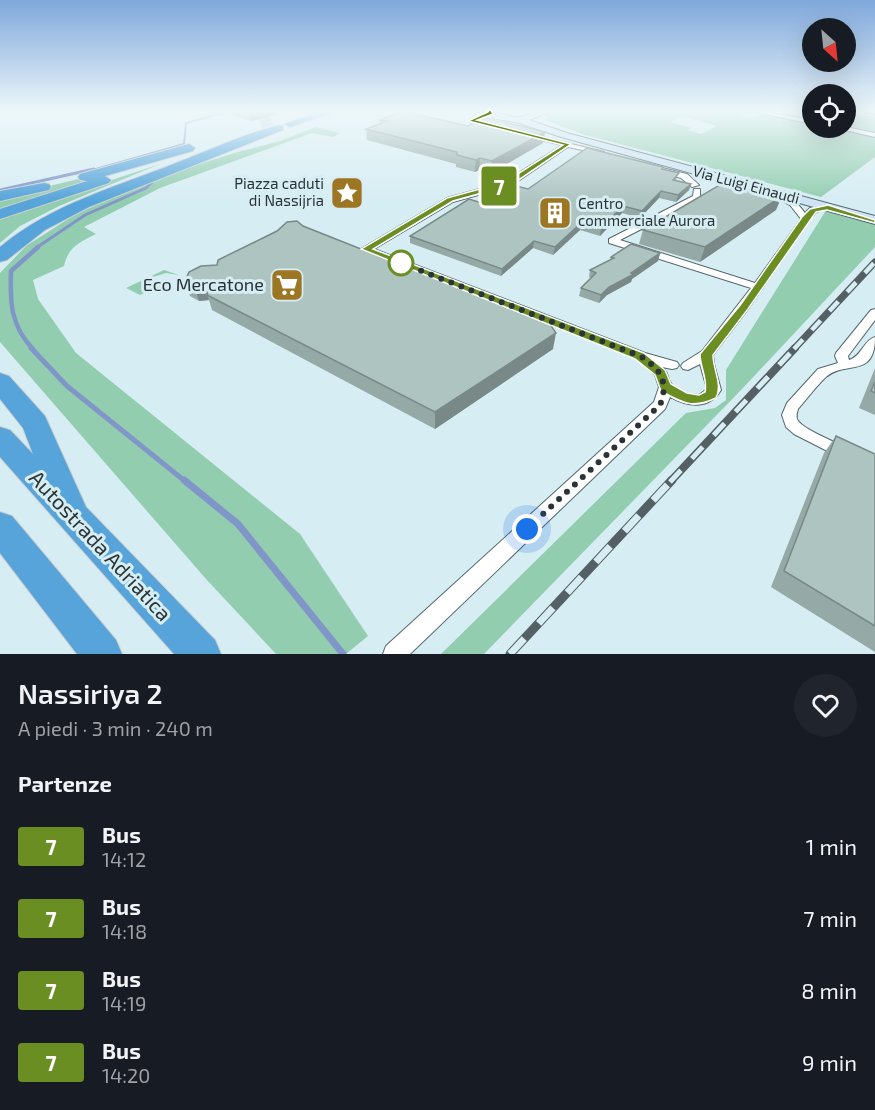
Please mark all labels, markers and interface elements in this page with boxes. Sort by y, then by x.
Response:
north arrow [802,18,856,72]
map controls [802,18,856,138]
button: locate [802,84,856,138]
street label: Via Luigi Einaudi [691,161,802,207]
line badge: 7 [480,166,518,206]
place label: Piazza caduti di Nassijria [234,174,324,210]
text: 7 [493,174,505,199]
place icon: Piazza caduti di Nassijria [329,175,365,211]
place label: Centro commerciale Aurora [578,194,715,229]
building icon: Centro commerciale Aurora [537,195,573,231]
unlabelled marker [388,250,414,276]
supermarket icon: Eco Mercatone [269,267,305,303]
place label: Eco Mercatone [143,273,264,295]
street label: Autostrada Adriatica [25,465,177,625]
your location [512,514,542,544]
button: heart [794,674,857,737]
text: Nassiriya 2 [18,676,162,710]
text: A piedi · 3 min · 240 m [18,716,213,740]
text: Partenze [18,770,112,796]
text: Bus [102,821,141,847]
text: 1 min [806,833,857,859]
text: 7 [45,834,57,859]
text: 14:12 [102,847,146,871]
text: Bus [102,893,141,919]
text: 7 min [803,905,857,931]
text: 7 [45,906,57,931]
text: 14:18 [102,919,147,943]
text: Bus [102,965,141,991]
text: 8 min [801,977,857,1003]
text: 7 [45,978,57,1003]
text: 14:19 [102,991,146,1015]
text: Bus [102,1037,141,1063]
text: 9 min [802,1049,857,1075]
text: 7 [45,1050,57,1075]
text: 14:20 [102,1063,150,1087]

